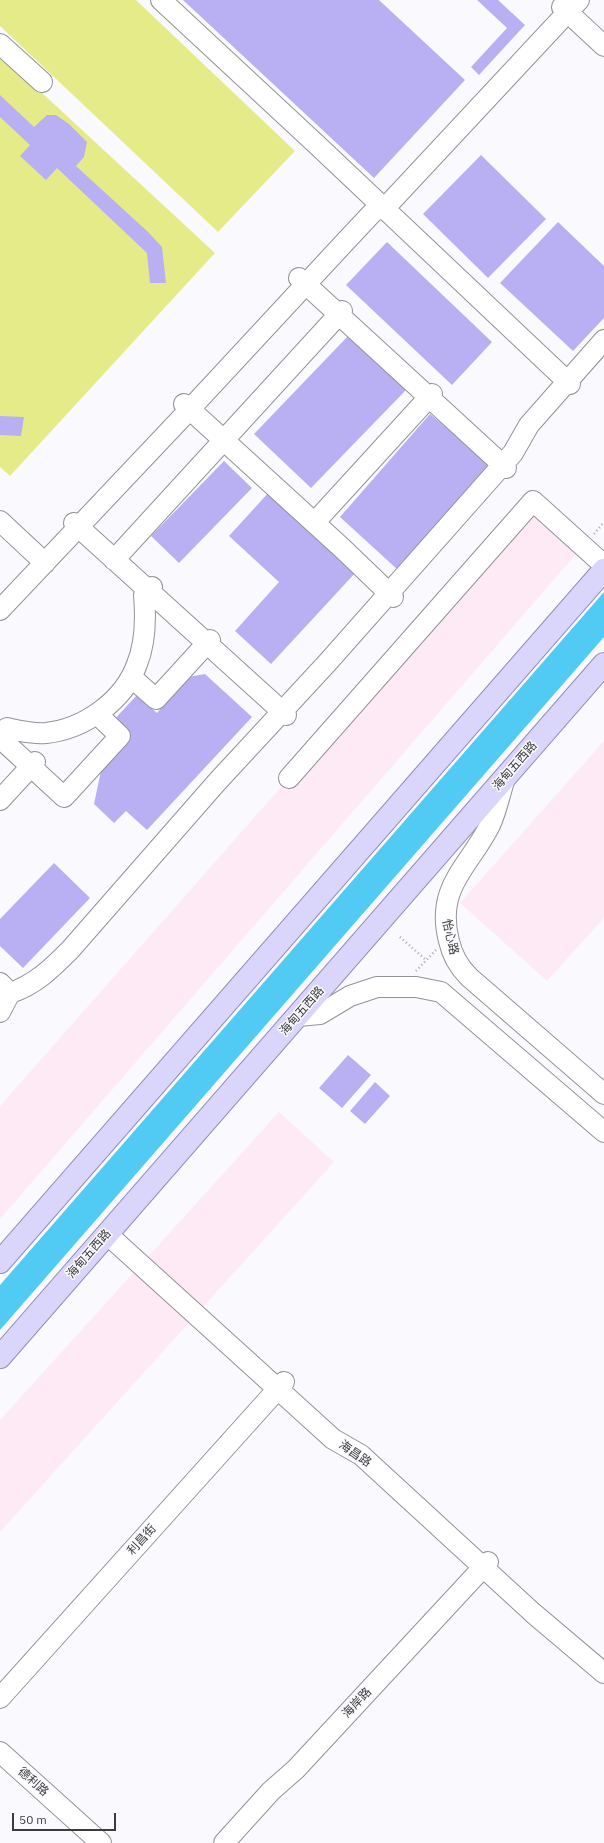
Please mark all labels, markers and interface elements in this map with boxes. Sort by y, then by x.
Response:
street label: 海甸五西路 [490,739,540,793]
street label: 怡心路 [439,918,461,956]
street label: 海甸五西路 [277,984,327,1038]
street label: 海甸五西路 [64,1227,114,1281]
street label: 海昌路 [336,1438,374,1470]
street label: 利昌街 [125,1522,159,1558]
street label: 海岸路 [339,1685,375,1721]
street label: 德利路 [15,1765,51,1799]
scale bar [14,1805,118,1831]
text: 50 m [19,1812,47,1827]

